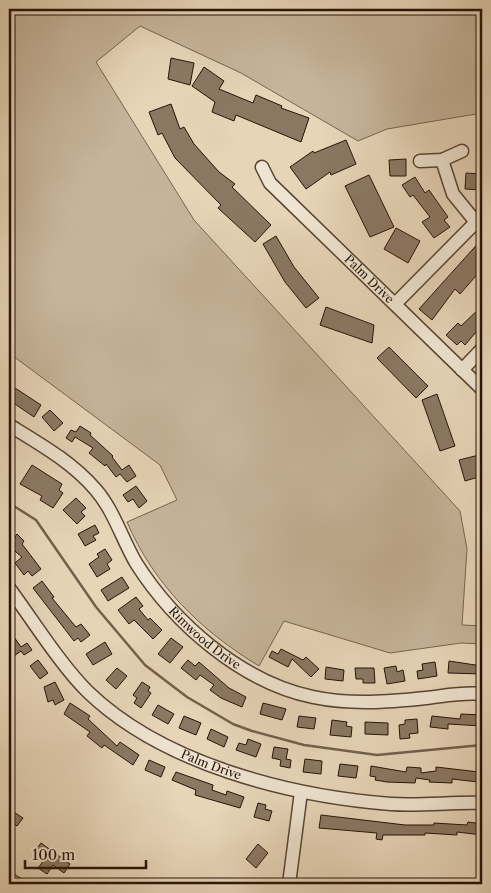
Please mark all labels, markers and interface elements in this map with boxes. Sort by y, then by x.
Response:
street label: Palm Drive [341,251,398,307]
street label: Rimwood Drive [166,603,244,672]
street label: Palm Drive [179,746,244,783]
scale bar [25,838,146,870]
text: 100 m [32,845,75,864]

